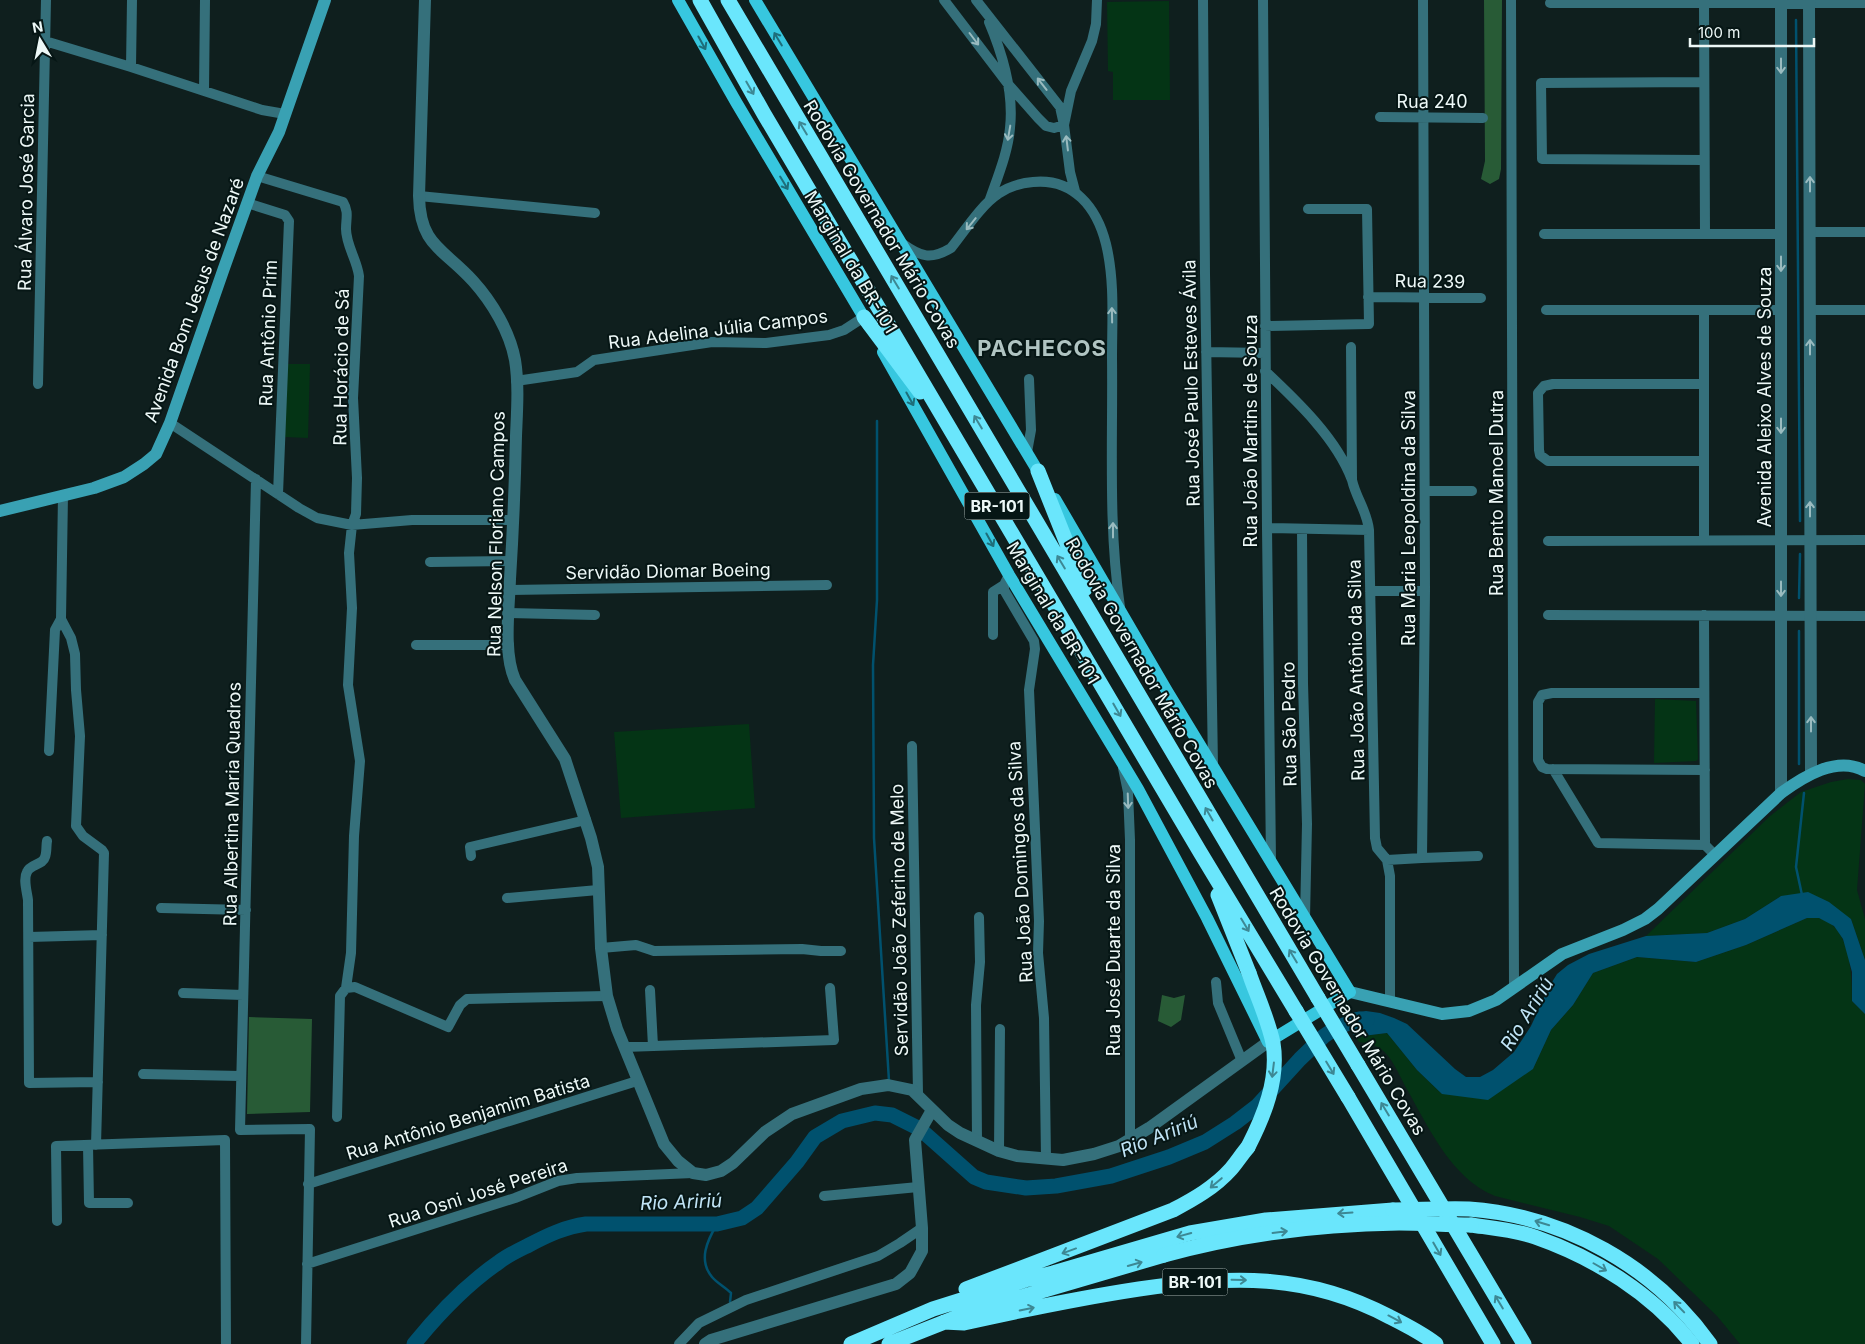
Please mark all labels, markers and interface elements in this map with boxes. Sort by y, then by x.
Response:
north arrow [15,15,65,65]
scale bar [1690,15,1814,47]
text: N [31,17,44,36]
text: 100 m [1698,23,1740,42]
one-way arrow [773,32,783,46]
one-way arrow [969,32,979,46]
one-way arrow [697,35,707,49]
one-way arrow [1776,58,1786,74]
one-way arrow [1036,77,1047,90]
one-way arrow [745,81,755,95]
street label: Rua 240 [1396,91,1468,112]
street label: Rua Álvaro José Garcia [13,93,38,291]
street label: Rodovia Governador Mário Covas [799,96,965,352]
one-way arrow [798,121,808,135]
one-way arrow [1003,124,1013,140]
one-way arrow [1061,136,1071,152]
street label: Avenida Bom Jesus de Nazaré [140,175,248,425]
one-way arrow [779,175,789,189]
one-way arrow [1805,177,1815,193]
street label: Marginal da BR-101 [800,187,902,337]
one-way arrow [965,217,976,230]
one-way arrow [1776,255,1786,271]
street label: Rua Antônio Prim [255,259,281,407]
street label: Rua José Paulo Esteves Ávila [1177,259,1204,507]
street label: Avenida Aleixo Alves de Souza [1754,267,1775,527]
street label: Rua 239 [1394,270,1466,292]
one-way arrow [890,276,900,290]
street label: Rua Horácio de Sá [329,288,353,446]
street label: Rua Adelina Júlia Campos [607,305,829,353]
one-way arrow [1107,307,1117,324]
street label: Rua João Martins de Souza [1240,314,1261,548]
district label: PACHECOS [977,335,1107,361]
one-way arrow [1805,339,1815,356]
street label: Rua Maria Leopoldina da Silva [1398,390,1419,646]
street label: Rua Bento Manoel Dutra [1486,390,1507,596]
one-way arrow [905,391,915,406]
street label: Rua Nelson Floriano Campos [483,411,509,657]
one-way arrow [972,416,982,430]
one-way arrow [1776,418,1786,434]
road number: BR-101 [964,492,1030,520]
one-way arrow [1805,502,1815,518]
one-way arrow [1108,522,1118,538]
one-way arrow [985,533,995,548]
street label: Rodovia Governador Mário Covas [1061,534,1223,792]
street label: Marginal da BR-101 [1002,538,1104,688]
one-way arrow [1055,556,1065,570]
street label: Servidão Diomar Boeing [565,559,771,583]
street label: Rua João Antônio da Silva [1344,559,1368,781]
one-way arrow [1776,580,1786,596]
street label: Rua São Pedro [1277,661,1301,787]
street label: Rua Albertina Maria Quadros [219,682,245,926]
one-way arrow [1113,703,1123,717]
one-way arrow [1806,717,1816,733]
street label: Rua João Domingos da Silva [1003,740,1037,984]
street label: Servidão João Zeferino de Melo [886,784,912,1056]
one-way arrow [1124,792,1133,808]
one-way arrow [1204,808,1214,822]
street label: Rua José Duarte da Silva [1103,844,1124,1056]
street label: Rodovia Governador Mário Covas [1265,883,1431,1139]
one-way arrow [1240,918,1250,932]
one-way arrow [1288,949,1298,963]
water label: Rio Aririú [1496,973,1558,1055]
one-way arrow [1326,1061,1336,1075]
one-way arrow [1268,1062,1278,1078]
street label: Rua Antônio Benjamim Batista [344,1070,592,1164]
one-way arrow [1379,1103,1389,1117]
water label: Rio Aririú [1117,1110,1201,1162]
street label: Rua Osni José Pereira [386,1154,570,1232]
one-way arrow [1210,1178,1223,1189]
water label: Rio Aririú [640,1189,722,1215]
one-way arrow [1337,1209,1353,1218]
one-way arrow [1534,1218,1550,1227]
one-way arrow [1272,1227,1288,1237]
one-way arrow [1176,1230,1192,1240]
one-way arrow [1433,1242,1443,1256]
one-way arrow [1062,1247,1077,1256]
one-way arrow [1126,1258,1142,1268]
one-way arrow [1592,1263,1606,1273]
road number: BR-101 [1162,1268,1228,1295]
one-way arrow [1230,1275,1247,1285]
one-way arrow [1494,1296,1504,1310]
one-way arrow [1673,1300,1685,1313]
one-way arrow [1018,1304,1034,1313]
one-way arrow [1387,1315,1402,1324]

